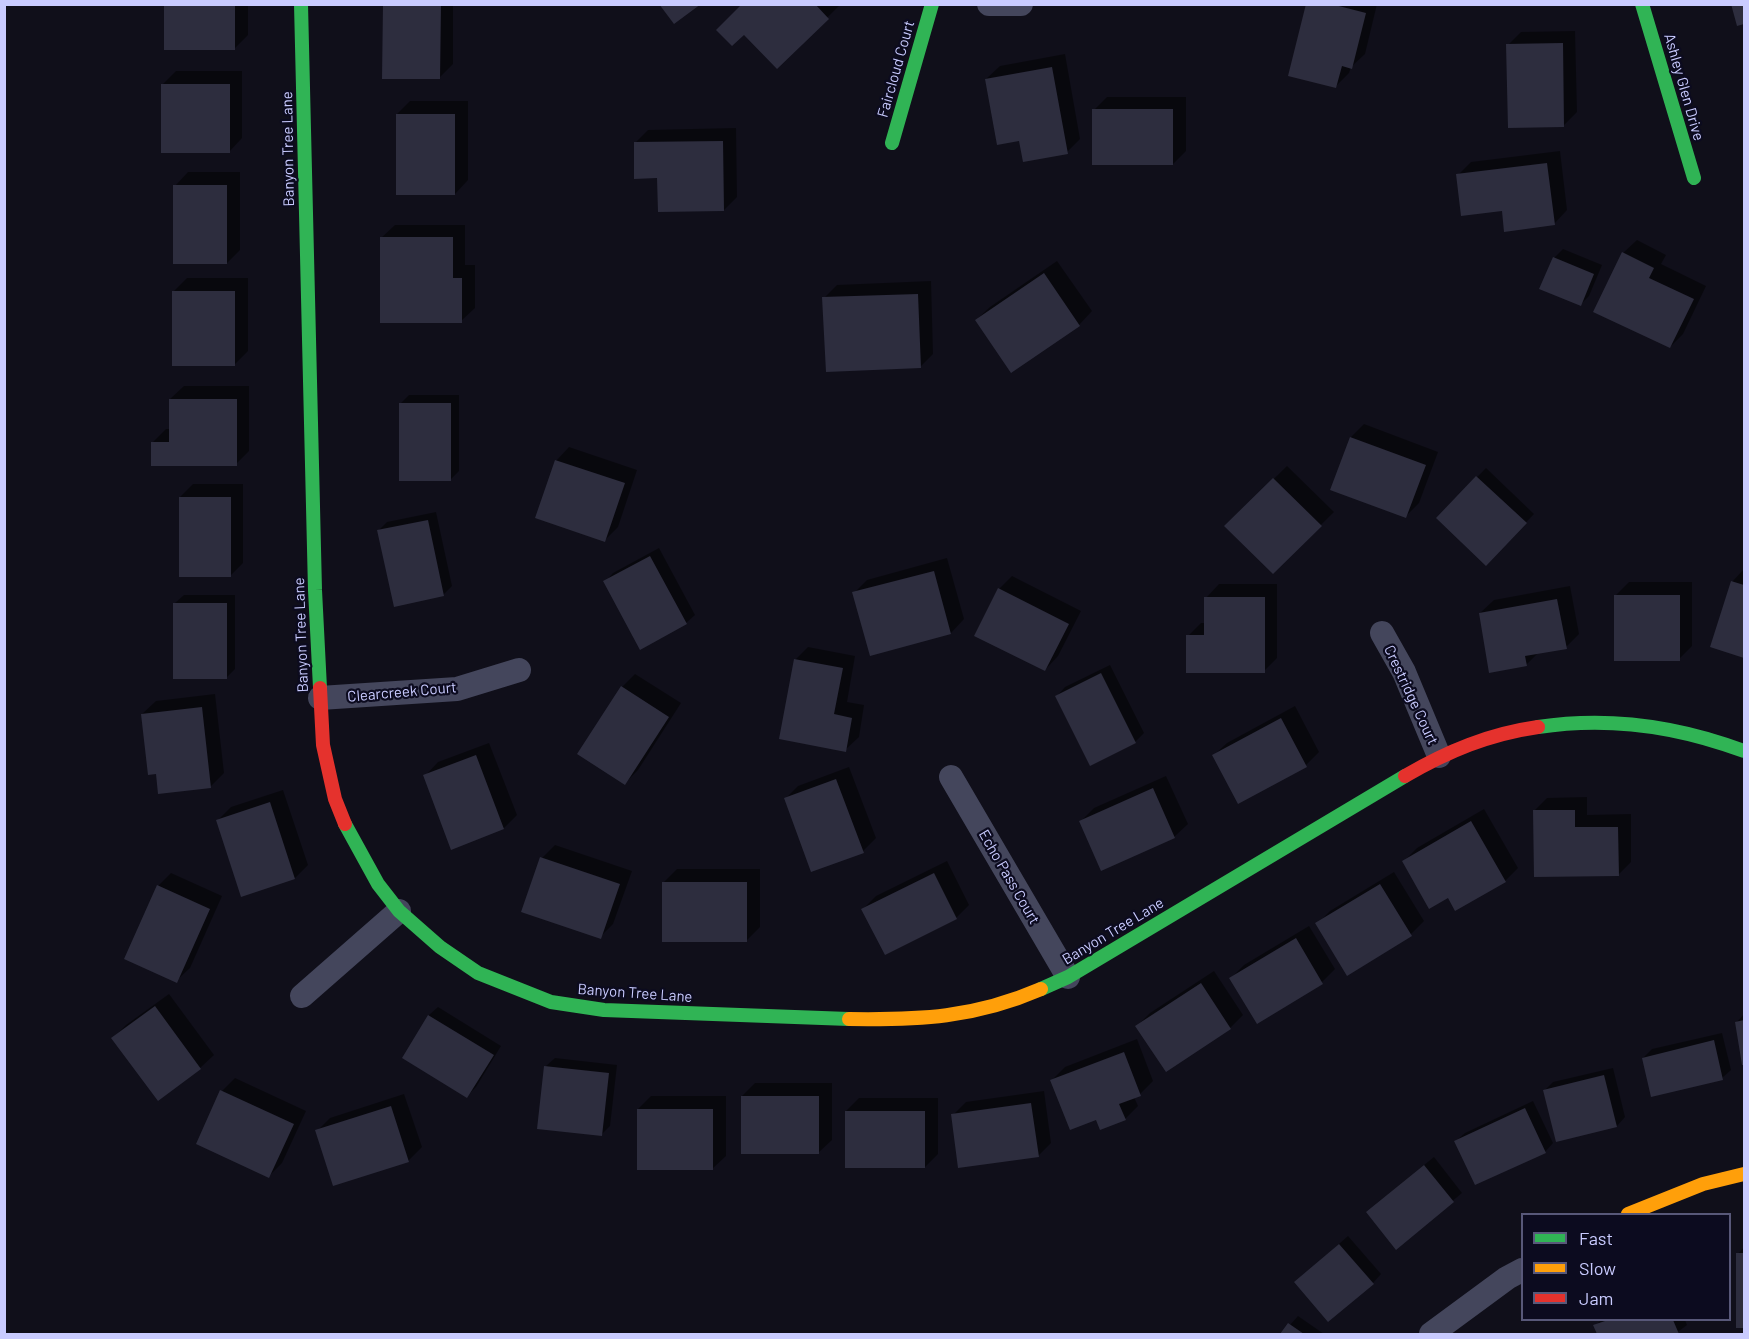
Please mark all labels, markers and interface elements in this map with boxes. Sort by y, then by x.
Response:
street label: Faircloud Court [874,18,918,120]
street label: Ashley Glen Drive [1660,31,1708,143]
street label: Banyon Tree Lane [278,91,298,207]
street label: Banyon Tree Lane [290,577,312,693]
street label: Crestridge Court [1380,642,1442,748]
street label: Clearcreek Court [347,678,457,706]
street label: Echo Pass Court [975,827,1043,927]
street label: Banyon Tree Lane [1059,894,1167,968]
street label: Banyon Tree Lane [577,980,693,1006]
legend [1521,1213,1731,1321]
text: Fast [1579,1227,1613,1249]
text: Slow [1579,1257,1616,1279]
text: Jam [1579,1287,1613,1309]

